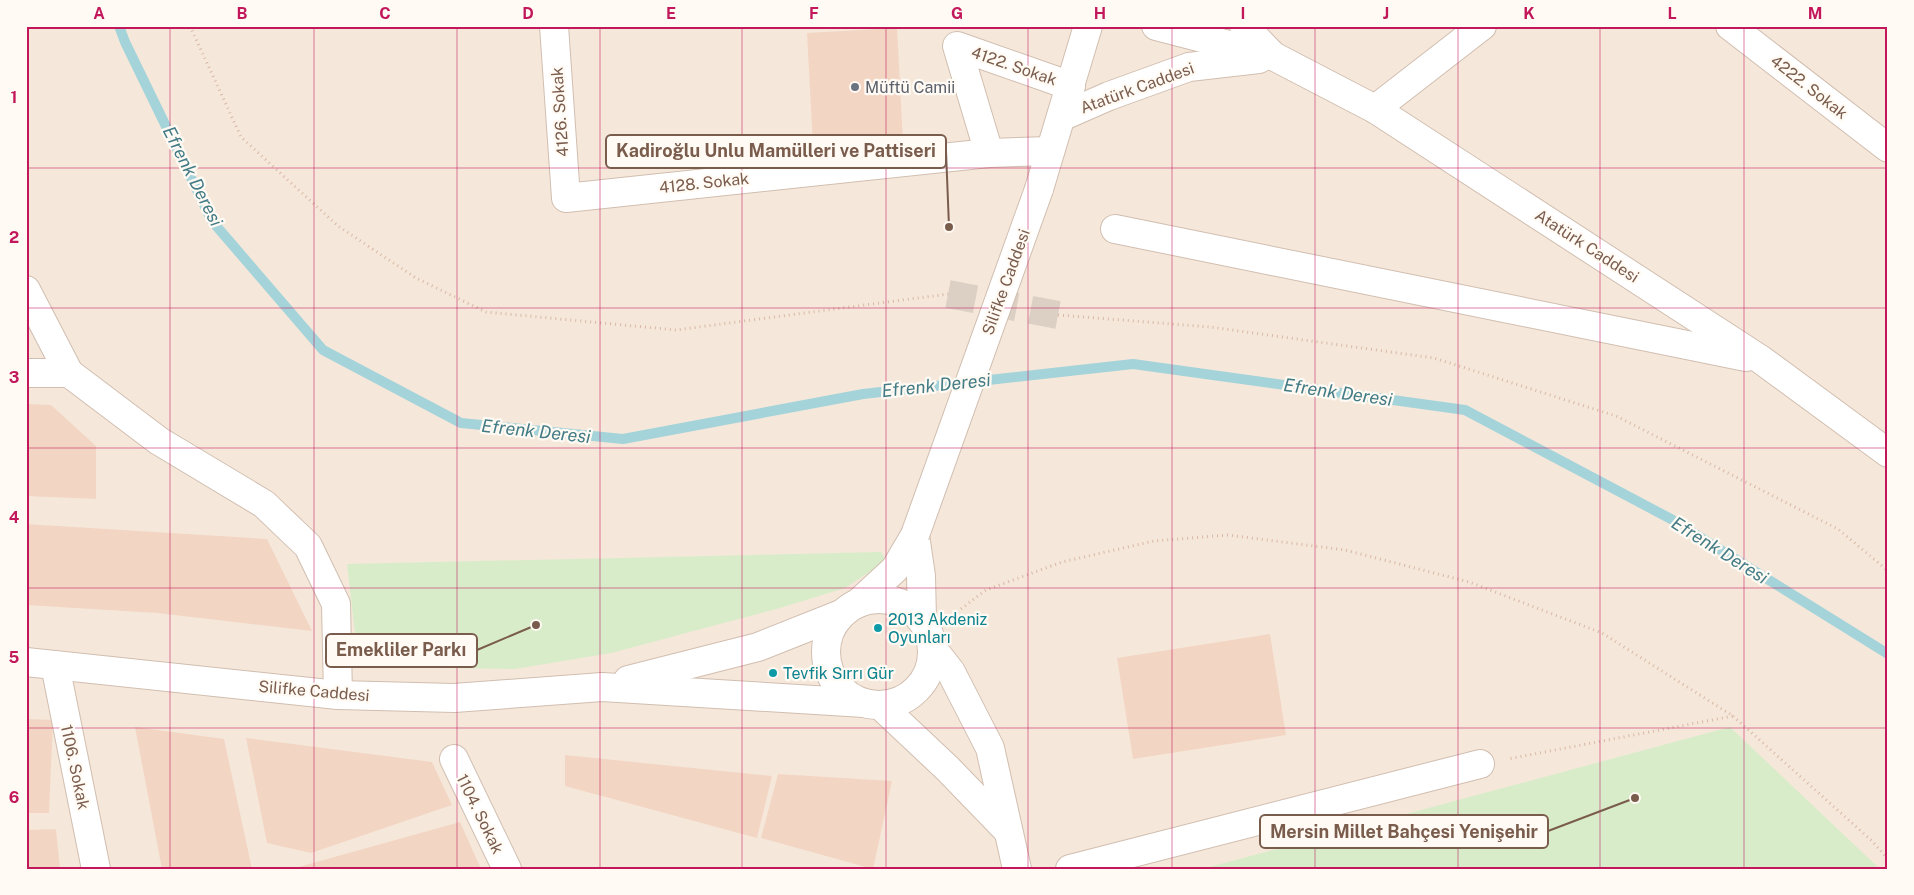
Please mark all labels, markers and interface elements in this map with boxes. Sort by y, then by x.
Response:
text: A [93,4,105,23]
text: B [237,4,248,23]
text: C [379,4,391,23]
text: D [522,4,534,23]
text: E [666,4,676,23]
text: F [809,4,819,23]
text: G [951,4,963,23]
text: H [1094,4,1106,23]
text: I [1241,4,1245,23]
text: J [1383,4,1389,23]
text: K [1523,4,1535,23]
text: L [1667,4,1677,23]
text: M [1808,4,1822,23]
street label: 4122. Sokak [969,42,1059,90]
street label: 4222. Sokak [1767,51,1851,123]
street label: Atatürk Caddesi [1077,59,1197,117]
street label: 4126. Sokak [547,67,573,157]
place label: Müftü Camii [865,78,955,97]
marker: Müftü Camii [849,81,861,93]
text: 1 [11,88,17,107]
water label: Efrenk Deresi [159,122,227,230]
callout: Kadiroğlu Unlu Mamülleri ve Pattiseri [606,135,946,168]
text: Kadiroğlu Unlu Mamülleri ve Pattiseri [616,140,936,161]
street label: 4128. Sokak [658,169,750,197]
street label: Atatürk Caddesi [1532,205,1642,287]
street label: Silifke Caddesi [978,226,1034,338]
text: 2 [9,228,19,247]
text: 3 [9,368,19,387]
water label: Efrenk Deresi [880,369,992,401]
water label: Efrenk Deresi [1282,374,1394,410]
water label: Efrenk Deresi [480,415,592,447]
text: 4 [9,508,20,527]
water label: Efrenk Deresi [1668,512,1773,588]
place label: 2013 Akdeniz Oyunları [888,610,988,647]
marker: 2013 Akdeniz Oyunları [872,622,884,634]
callout: Emekliler Parkı [326,634,477,667]
text: Emekliler Parkı [336,639,466,660]
text: 5 [9,648,20,667]
place label: Tevfik Sırrı Gür [783,664,894,683]
marker: Tevfik Sırrı Gür [767,667,779,679]
street label: Silifke Caddesi [258,677,370,705]
street label: 1106. Sokak [57,723,93,811]
street label: 1104. Sokak [452,771,508,857]
text: 6 [9,788,19,807]
callout: Mersin Millet Bahçesi Yenişehir [1260,815,1548,848]
text: Mersin Millet Bahçesi Yenişehir [1270,821,1539,842]

